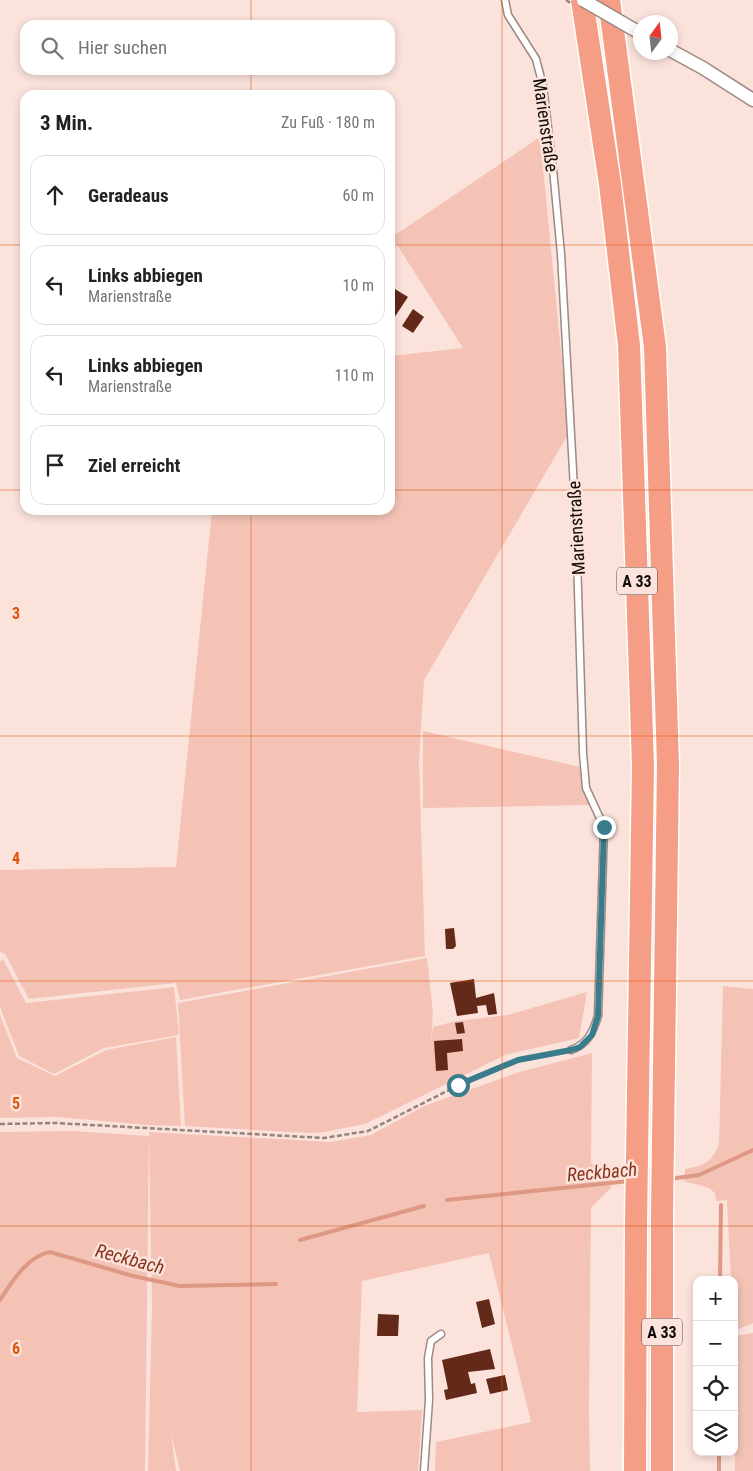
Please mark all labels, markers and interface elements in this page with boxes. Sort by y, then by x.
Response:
north arrow [633,15,678,60]
search box [20,20,395,75]
icon: search [38,34,66,62]
text: Hier suchen [78,36,167,59]
street label: Marienstraße [529,77,563,173]
text: 3 Min. [40,111,93,135]
text: Zu Fuß · 180 m [281,113,375,132]
icon: ahead [41,181,69,209]
text: Geradeaus [88,184,169,207]
text: 60 m [342,186,374,205]
text: Links abbiegen [88,264,203,287]
icon: left [41,271,69,299]
text: 10 m [342,276,374,295]
text: Marienstraße [88,287,172,306]
text: Links abbiegen [88,354,203,377]
icon: left [41,361,69,389]
text: 110 m [335,366,374,385]
text: Marienstraße [88,377,172,396]
icon: arrive [41,451,69,479]
text: Ziel erreicht [88,454,180,477]
street label: Marienstraße [563,480,589,576]
road number: A 33 [617,568,657,594]
text: 3 [12,604,20,623]
route end [593,816,616,839]
text: 4 [12,849,20,868]
route start [447,1074,470,1097]
text: 5 [12,1094,20,1113]
water label: Reckbach [566,1157,638,1187]
water label: Reckbach [93,1239,167,1279]
map controls [693,1276,738,1456]
button: + [693,1276,738,1321]
road number: A 33 [642,1318,682,1345]
button: − [693,1321,738,1366]
text: 6 [12,1339,20,1358]
button: locate [693,1366,738,1411]
button: layers [693,1411,738,1456]

